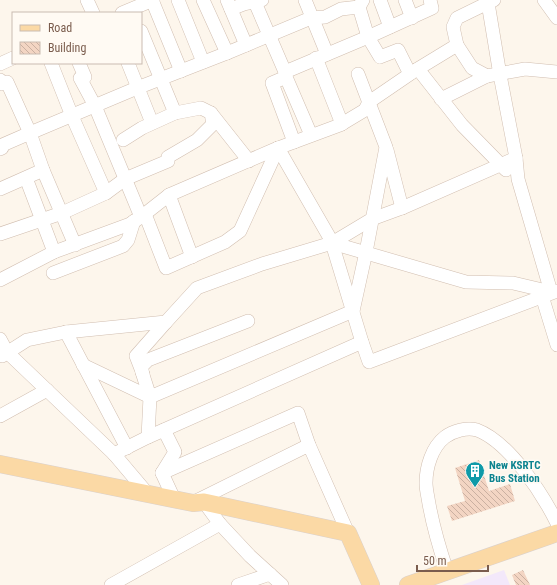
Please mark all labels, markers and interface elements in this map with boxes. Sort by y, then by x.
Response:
legend [12,12,142,64]
text: Road [48,21,72,35]
text: Building [48,41,86,55]
place label: New KSRTC Bus Station [489,459,540,485]
building icon: New KSRTC Bus Station [464,460,486,488]
scale bar [417,547,488,573]
text: 50 m [423,554,447,568]

